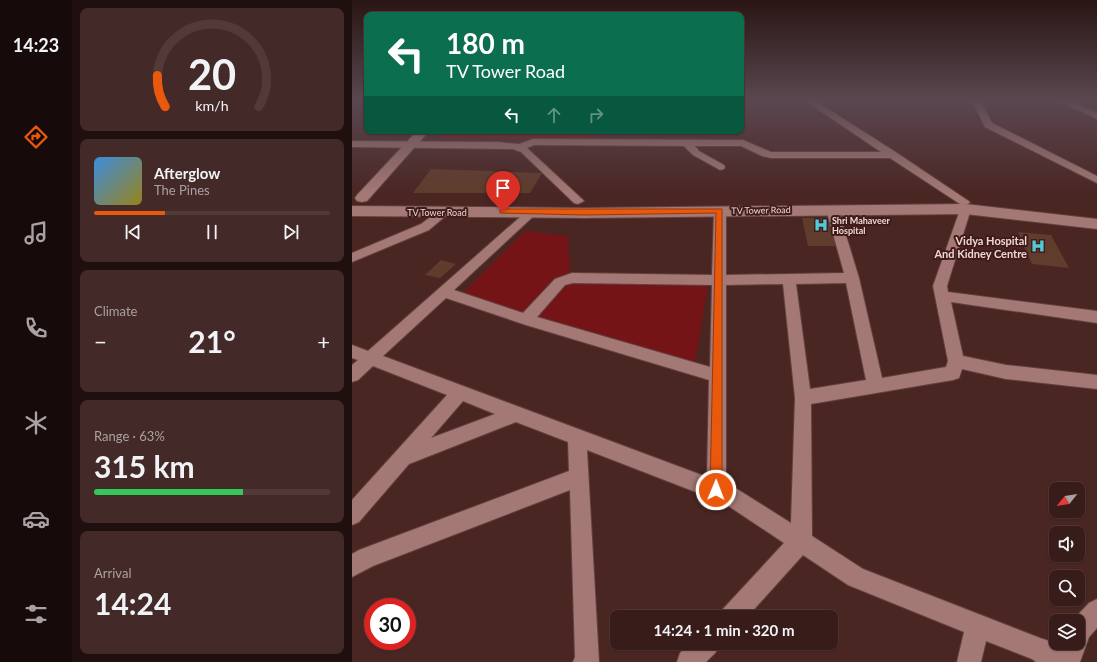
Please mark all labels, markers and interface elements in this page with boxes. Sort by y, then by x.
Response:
text: 180 m [446,26,525,60]
icon: left [380,28,432,80]
text: 14:23 [13,34,59,56]
text: 20 [188,49,236,99]
text: TV Tower Road [446,60,565,82]
text: km/h [195,97,229,114]
icon: left [501,104,523,126]
icon: ahead [543,104,565,126]
icon: right [585,104,607,126]
icon: directions [22,123,50,151]
text: Afterglow [154,164,220,182]
pin [486,171,520,212]
icon: arrive [492,177,514,199]
text: The Pines [154,182,210,198]
street label: TV Tower Road [731,204,791,216]
street label: TV Tower Road [407,207,467,218]
place label: Shri Mahaveer Hospital [832,215,890,236]
hospital icon: Shri Mahaveer Hospital [813,217,829,233]
icon: music [22,219,50,247]
icon: previous [122,221,144,243]
icon: pause [201,221,223,243]
icon: next [280,221,302,243]
place label: Vidya Hospital And Kidney Centre [933,234,1027,260]
hospital icon: Vidya Hospital And Kidney Centre [1030,238,1046,254]
text: Climate [94,303,137,319]
icon: phone [22,314,50,342]
text: 21° [188,323,236,359]
text: − [94,328,107,355]
text: + [317,328,330,355]
icon: climate [22,409,50,437]
text: Range · 63% [94,428,165,444]
text: 315 km [94,448,195,484]
position arrow [695,469,737,511]
north arrow [1049,482,1085,518]
map controls [1049,482,1085,650]
icon: car [22,505,50,533]
button: sound [1049,526,1085,562]
text: Arrival [94,565,131,581]
button: search [1049,570,1085,606]
text: 14:24 [94,585,171,621]
speed limit sign: 30 [364,598,416,650]
icon: filters [22,600,50,628]
button: layers [1049,614,1085,650]
text: 14:24 · 1 min · 320 m [654,621,794,639]

